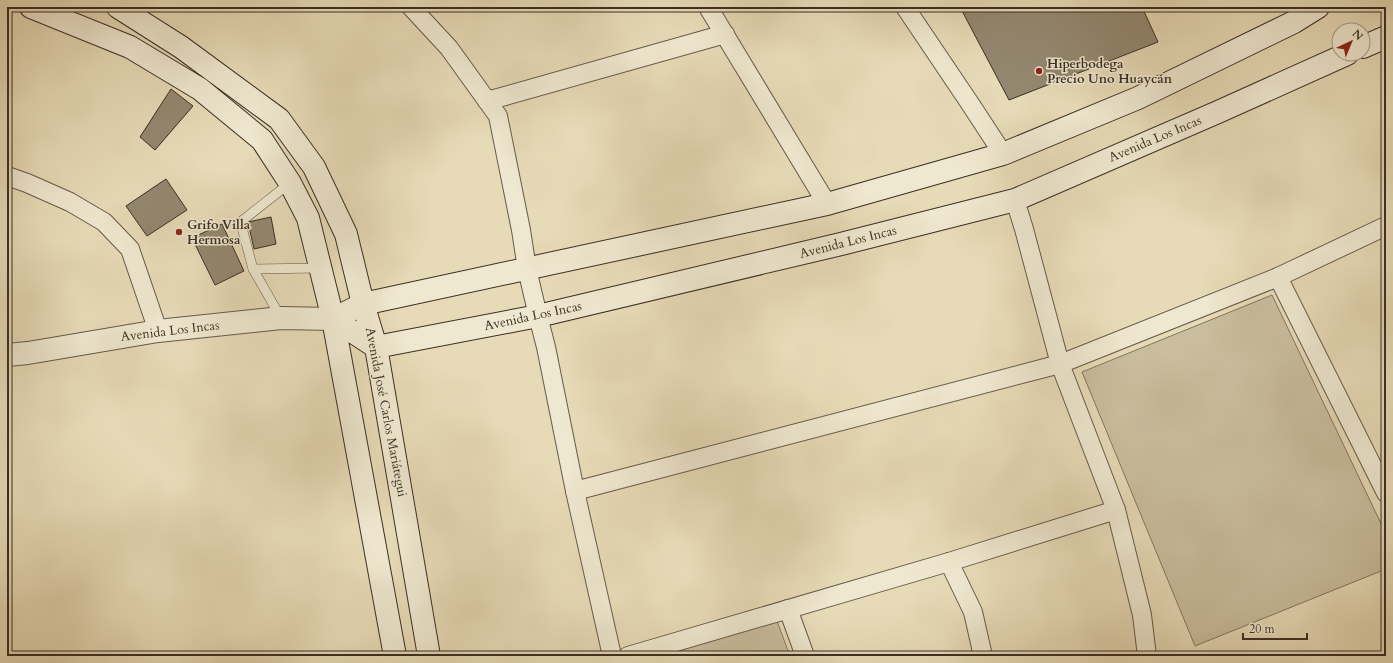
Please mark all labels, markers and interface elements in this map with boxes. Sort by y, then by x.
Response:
north arrow [1331,22,1371,62]
text: N [1349,26,1367,44]
place label: Hiperbodega Precio Uno Huaycán [1047,55,1173,88]
marker: Hiperbodega Precio Uno Huaycán [1034,66,1044,76]
street label: Avenida Los Incas [1106,111,1204,167]
place label: Grifo Villa Hermosa [187,216,251,249]
street label: Avenida Los Incas [798,221,898,263]
marker: Grifo Villa Hermosa [174,227,184,237]
street label: Avenida Los Incas [483,297,583,335]
street label: Avenida Los Incas [120,316,220,346]
street label: Avenida José Carlos Mariátegui [361,326,411,499]
scale bar [1243,615,1307,641]
text: 20 m [1249,621,1276,637]

